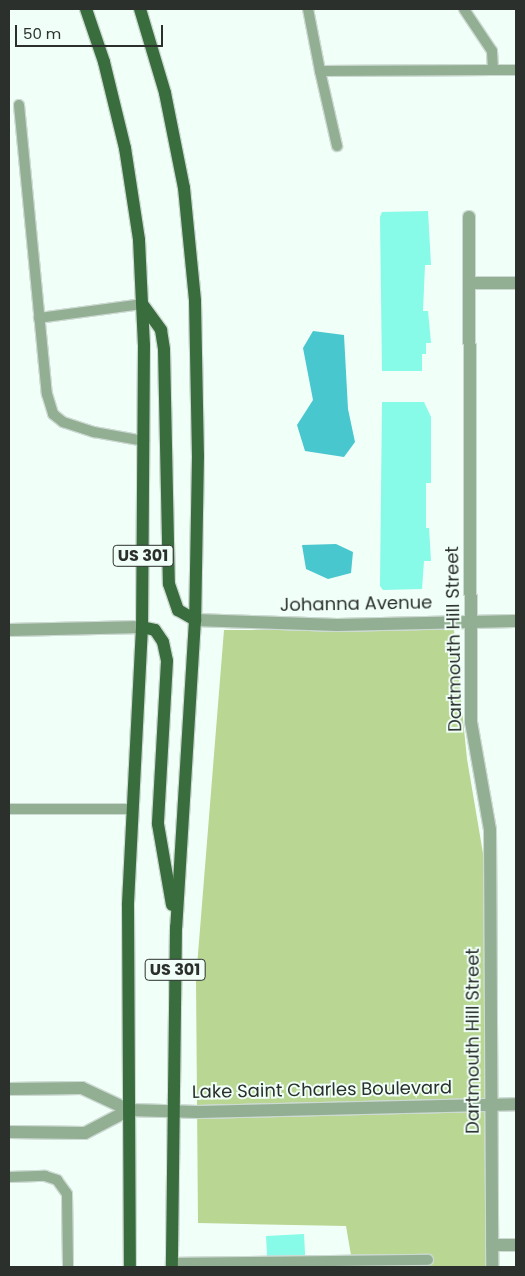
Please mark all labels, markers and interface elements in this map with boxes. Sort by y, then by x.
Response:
scale bar [18,15,165,47]
text: 50 m [23,23,61,44]
road number: US 301 [112,542,174,570]
street label: Dartmouth Hill Street [442,546,466,732]
street label: Johanna Avenue [280,592,432,616]
street label: Dartmouth Hill Street [462,948,484,1134]
road number: US 301 [144,956,206,984]
street label: Lake Saint Charles Boulevard [192,1077,452,1103]

